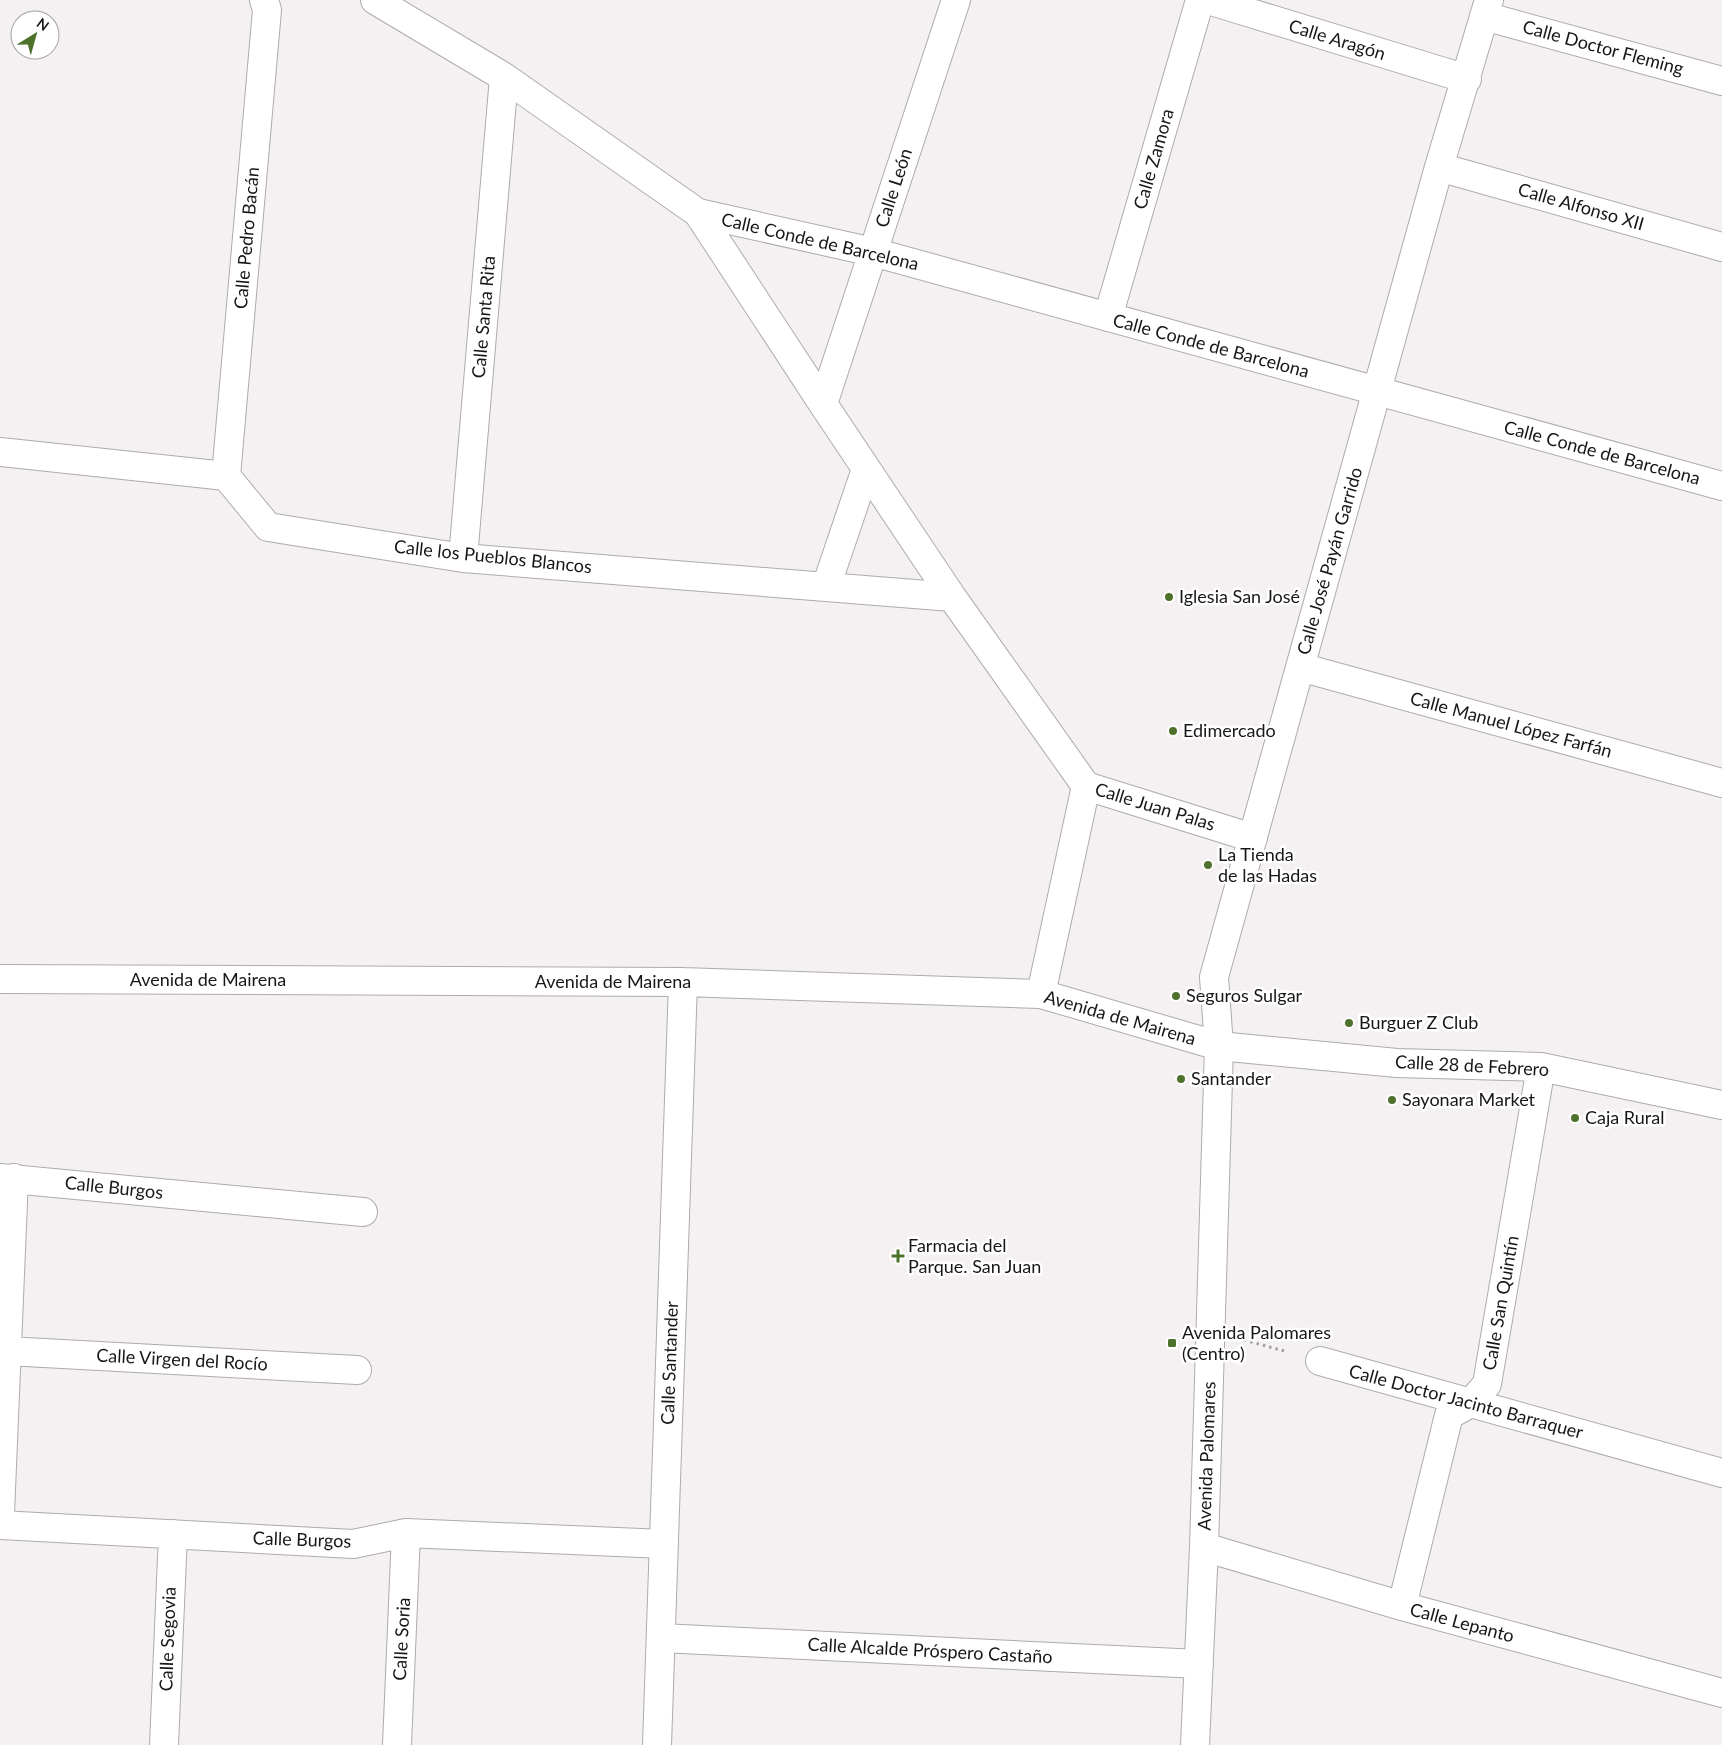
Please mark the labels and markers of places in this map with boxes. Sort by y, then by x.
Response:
place label: Iglesia San José [1179,585,1300,607]
marker: Iglesia San José [1163,591,1175,603]
place label: Edimercado [1183,719,1276,741]
marker: Edimercado [1167,725,1179,737]
place label: La Tienda de las Hadas [1218,843,1317,886]
marker: La Tienda de las Hadas [1202,859,1214,871]
place label: Seguros Sulgar [1186,984,1303,1006]
marker: Seguros Sulgar [1170,990,1182,1002]
place label: Burguer Z Club [1359,1011,1478,1033]
marker: Burguer Z Club [1343,1017,1355,1029]
place label: Santander [1191,1067,1272,1089]
marker: Santander [1175,1073,1187,1085]
place label: Sayonara Market [1402,1088,1536,1110]
marker: Sayonara Market [1386,1094,1398,1106]
place label: Caja Rural [1585,1106,1664,1128]
marker: Caja Rural [1569,1112,1581,1124]
place label: Farmacia del Parque. San Juan [908,1234,1041,1277]
marker: Farmacia del Parque. San Juan [892,1250,904,1262]
place label: Avenida Palomares (Centro) [1182,1321,1331,1364]
marker: Avenida Palomares (Centro) [1166,1337,1178,1349]

